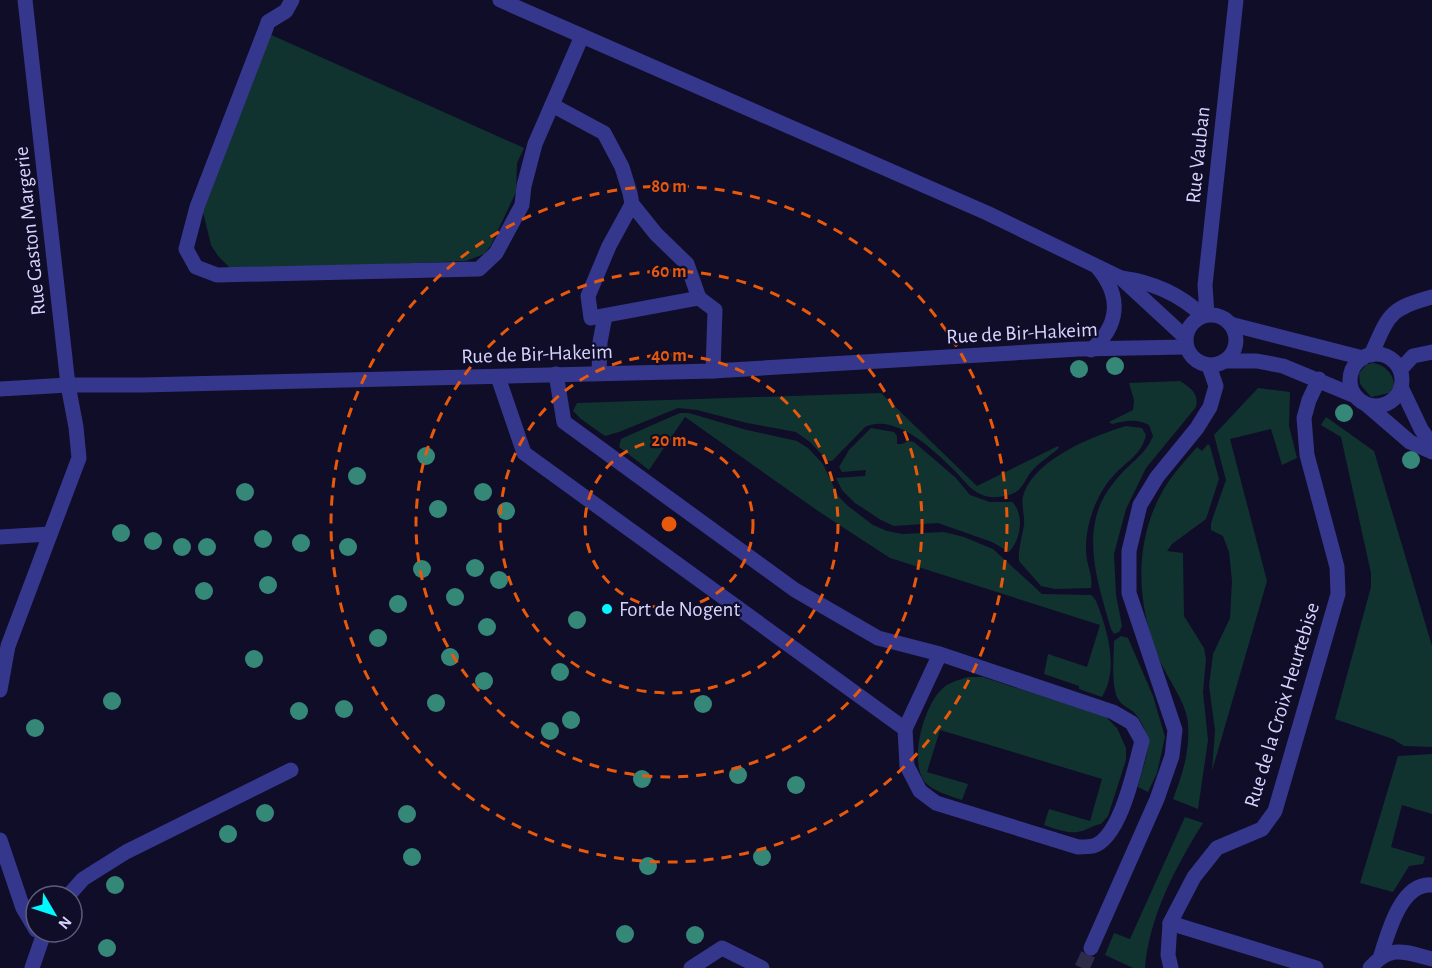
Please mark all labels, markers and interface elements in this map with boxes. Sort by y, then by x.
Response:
street label: Rue Vauban [1182,106,1214,204]
street label: Rue Gaston Margerie [11,145,49,317]
text: 80 m [651,178,687,196]
text: 60 m [651,263,687,281]
street label: Rue de Bir-Hakeim [946,319,1098,347]
street label: Rue de Bir-Hakeim [461,341,613,367]
text: 40 m [651,347,687,365]
text: 20 m [651,432,687,450]
centre of rings [659,514,679,534]
place label: Fort de Nogent [619,599,740,620]
street label: Rue de la Croix Heurtebise [1241,600,1323,810]
marker: Fort de Nogent [600,602,614,616]
north arrow [24,884,84,944]
text: N [55,913,75,932]

